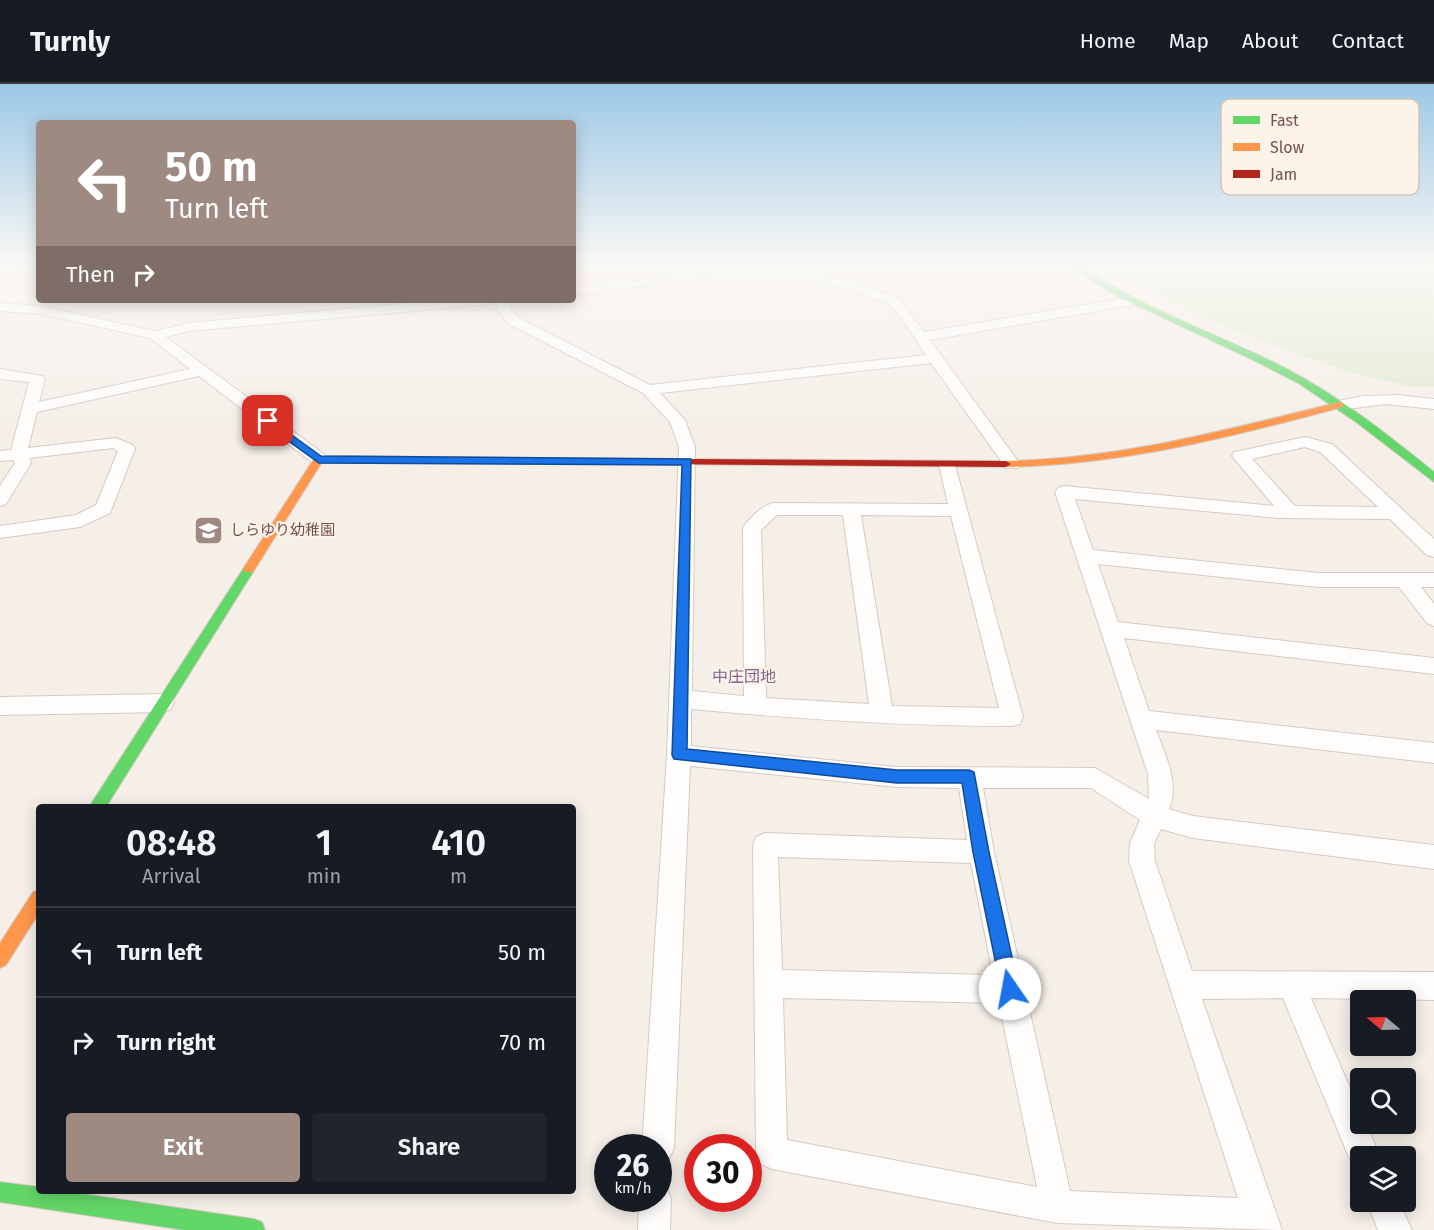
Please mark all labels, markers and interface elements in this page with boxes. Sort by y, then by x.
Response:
text: Turnly [30,25,110,58]
text: Home [1080,28,1136,54]
text: Map [1169,28,1209,54]
text: About [1242,28,1299,54]
text: Contact [1332,28,1404,54]
legend [1221,99,1419,195]
text: Fast [1270,111,1299,130]
text: Slow [1270,138,1305,157]
text: 50 m [165,142,258,192]
icon: left [66,144,144,222]
text: Jam [1270,165,1297,184]
text: Turn left [165,193,268,225]
icon: right [127,258,160,291]
text: Then [66,261,115,288]
pin [242,395,293,446]
icon: arrive [251,404,284,437]
school or university icon: しらゆり幼稚園 [193,514,225,546]
place label: しらゆり幼稚園 [230,521,335,539]
district label: 中庄団地 [712,667,776,686]
text: 08:48 [126,821,217,865]
text: 1 [316,821,332,865]
text: 410 [431,821,486,865]
text: Arrival [142,864,201,888]
text: min [307,864,341,888]
text: m [450,864,467,888]
icon: left [66,936,99,969]
text: Turn left [117,939,202,966]
text: 50 m [498,939,546,966]
position arrow [978,957,1042,1021]
north arrow [1350,990,1416,1056]
map controls [1350,990,1416,1212]
icon: right [66,1026,99,1059]
text: Turn right [117,1029,216,1056]
text: 70 m [500,1029,546,1056]
button: search [1350,1068,1416,1134]
button: Exit [66,1113,300,1182]
button: Share [312,1113,546,1182]
speed limit sign: 30 [684,1134,762,1212]
button: layers [1350,1146,1416,1212]
text: 26 [617,1148,649,1184]
text: km/h [614,1179,652,1197]

